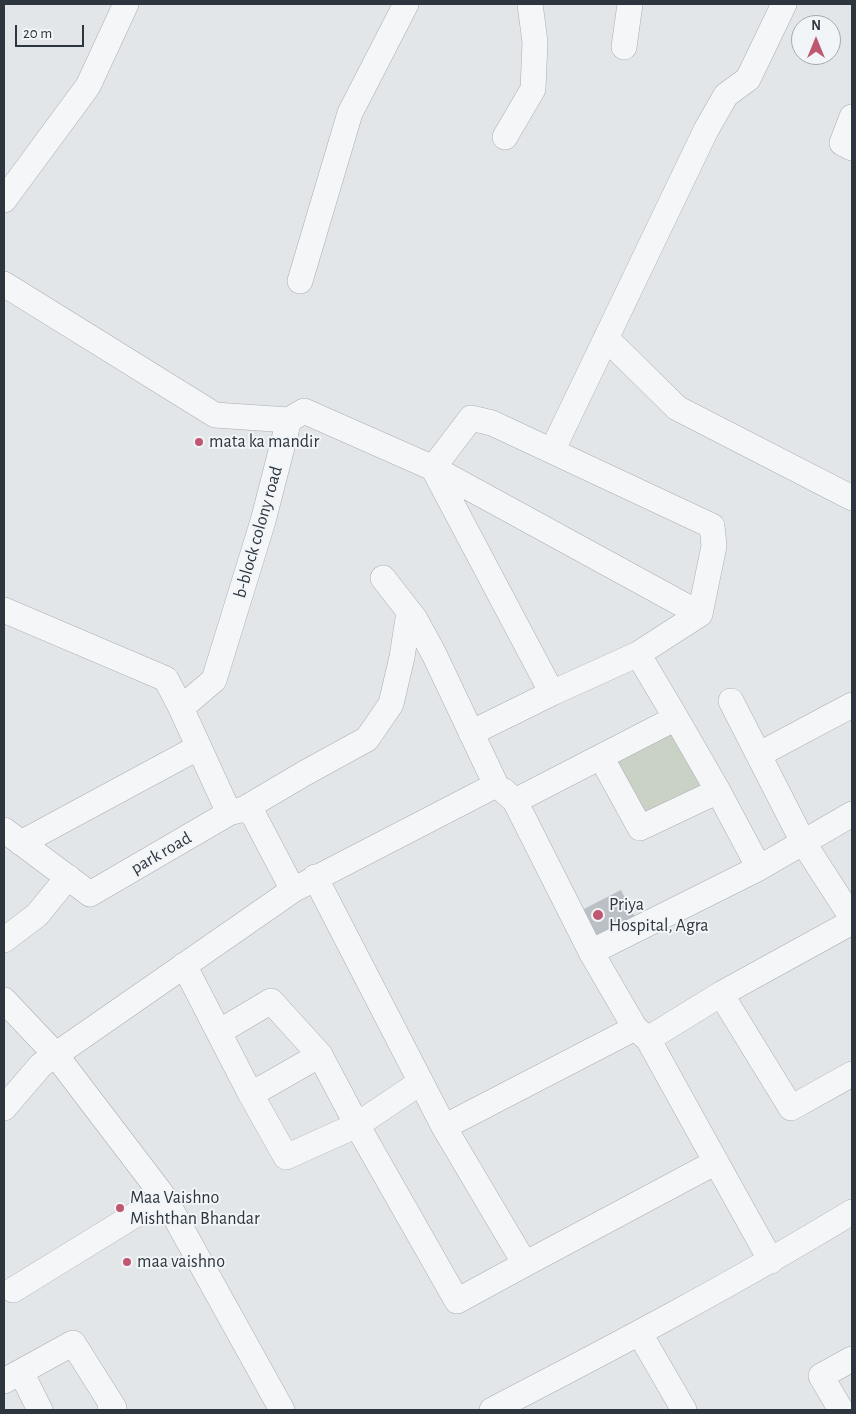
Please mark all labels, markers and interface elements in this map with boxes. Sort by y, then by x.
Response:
scale bar [18,15,86,47]
north arrow [791,15,841,65]
text: N [811,19,821,33]
text: 20 m [23,26,52,41]
place label: mata ka mandir [209,431,319,453]
marker: mata ka mandir [193,436,205,448]
street label: b-block colony road [229,464,287,600]
street label: park road [127,827,195,879]
place label: Priya Hospital, Agra [609,894,709,936]
marker: Priya Hospital, Agra [591,908,605,922]
place label: Maa Vaishno Mishthan Bhandar [130,1187,260,1230]
marker: Maa Vaishno Mishthan Bhandar [114,1202,126,1214]
place label: maa vaishno [137,1251,225,1273]
marker: maa vaishno [121,1256,133,1268]

